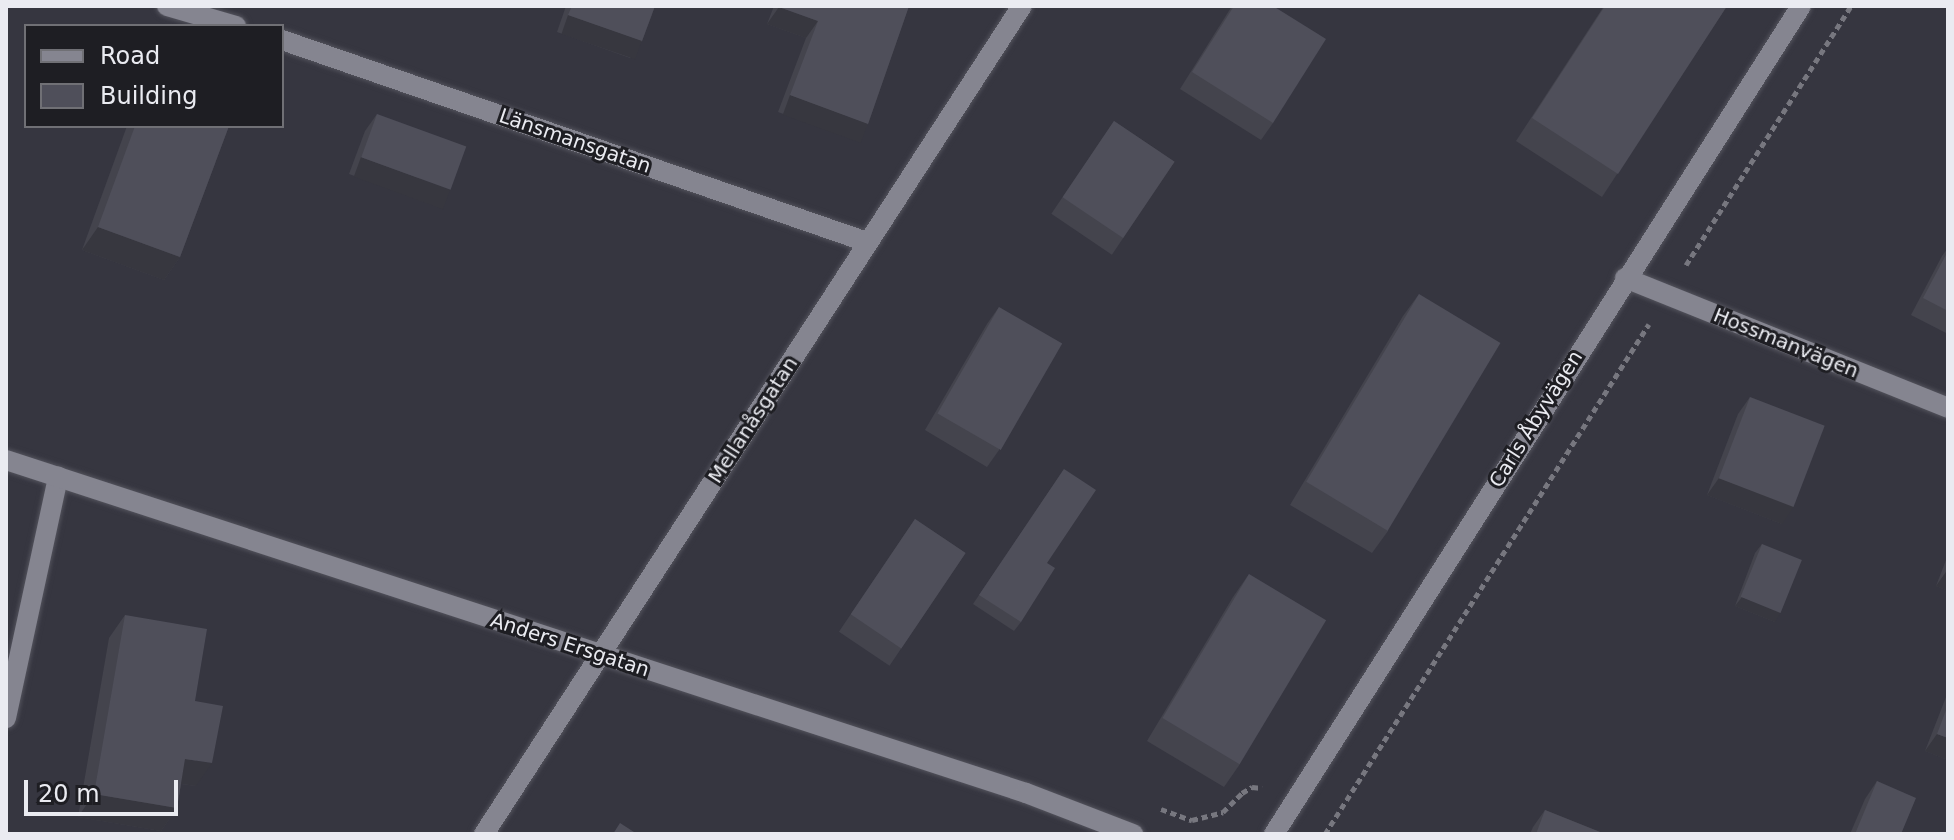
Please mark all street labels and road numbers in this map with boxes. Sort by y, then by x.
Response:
street label: Länsmansgatan [496,104,654,178]
street label: Hossmanvägen [1710,303,1862,383]
street label: Carls Åbyvägen [1484,346,1588,492]
street label: Mellanåsgatan [703,352,803,488]
street label: Anders Ersgatan [488,608,652,682]

